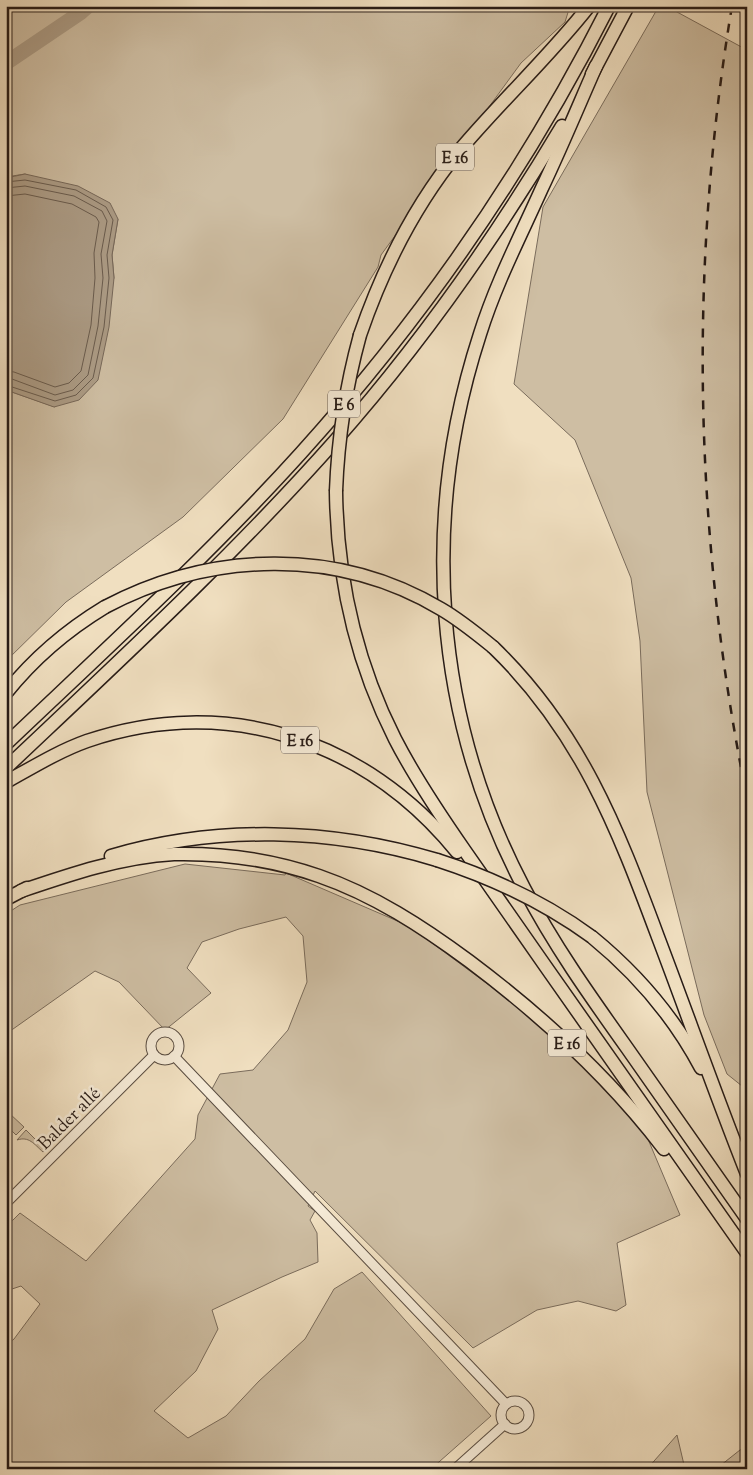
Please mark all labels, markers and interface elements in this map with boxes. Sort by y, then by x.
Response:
road number: E 16 [436,144,474,170]
road number: E 6 [328,390,360,418]
road number: E 16 [281,726,319,754]
road number: E 16 [548,1030,586,1056]
street label: Balder allé [33,1082,108,1157]

